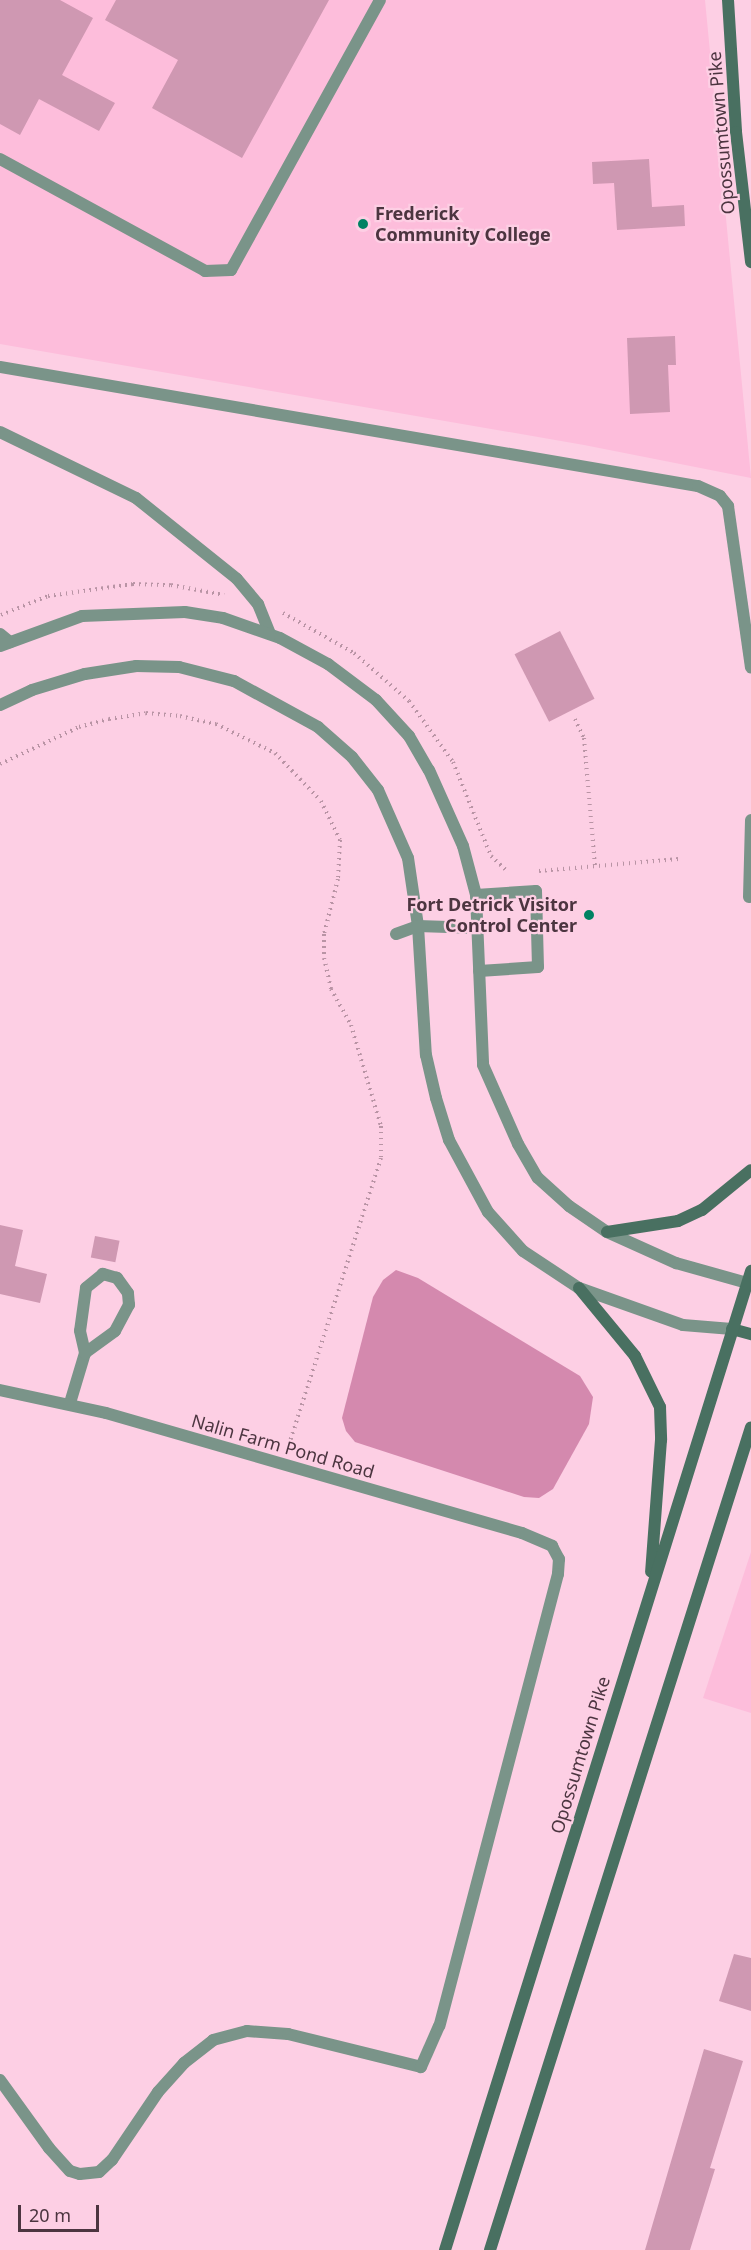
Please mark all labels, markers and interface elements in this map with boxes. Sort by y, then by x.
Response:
street label: Opossumtown Pike [703,51,739,215]
place label: Frederick Community College [375,203,551,246]
marker: Frederick Community College [356,217,370,231]
place label: Fort Detrick Visitor Control Center [406,894,577,936]
marker: Fort Detrick Visitor Control Center [582,908,596,922]
street label: Nalin Farm Pond Road [189,1410,377,1482]
street label: Opossumtown Pike [546,1674,614,1836]
scale bar [21,2193,102,2231]
text: 20 m [29,2203,71,2227]

